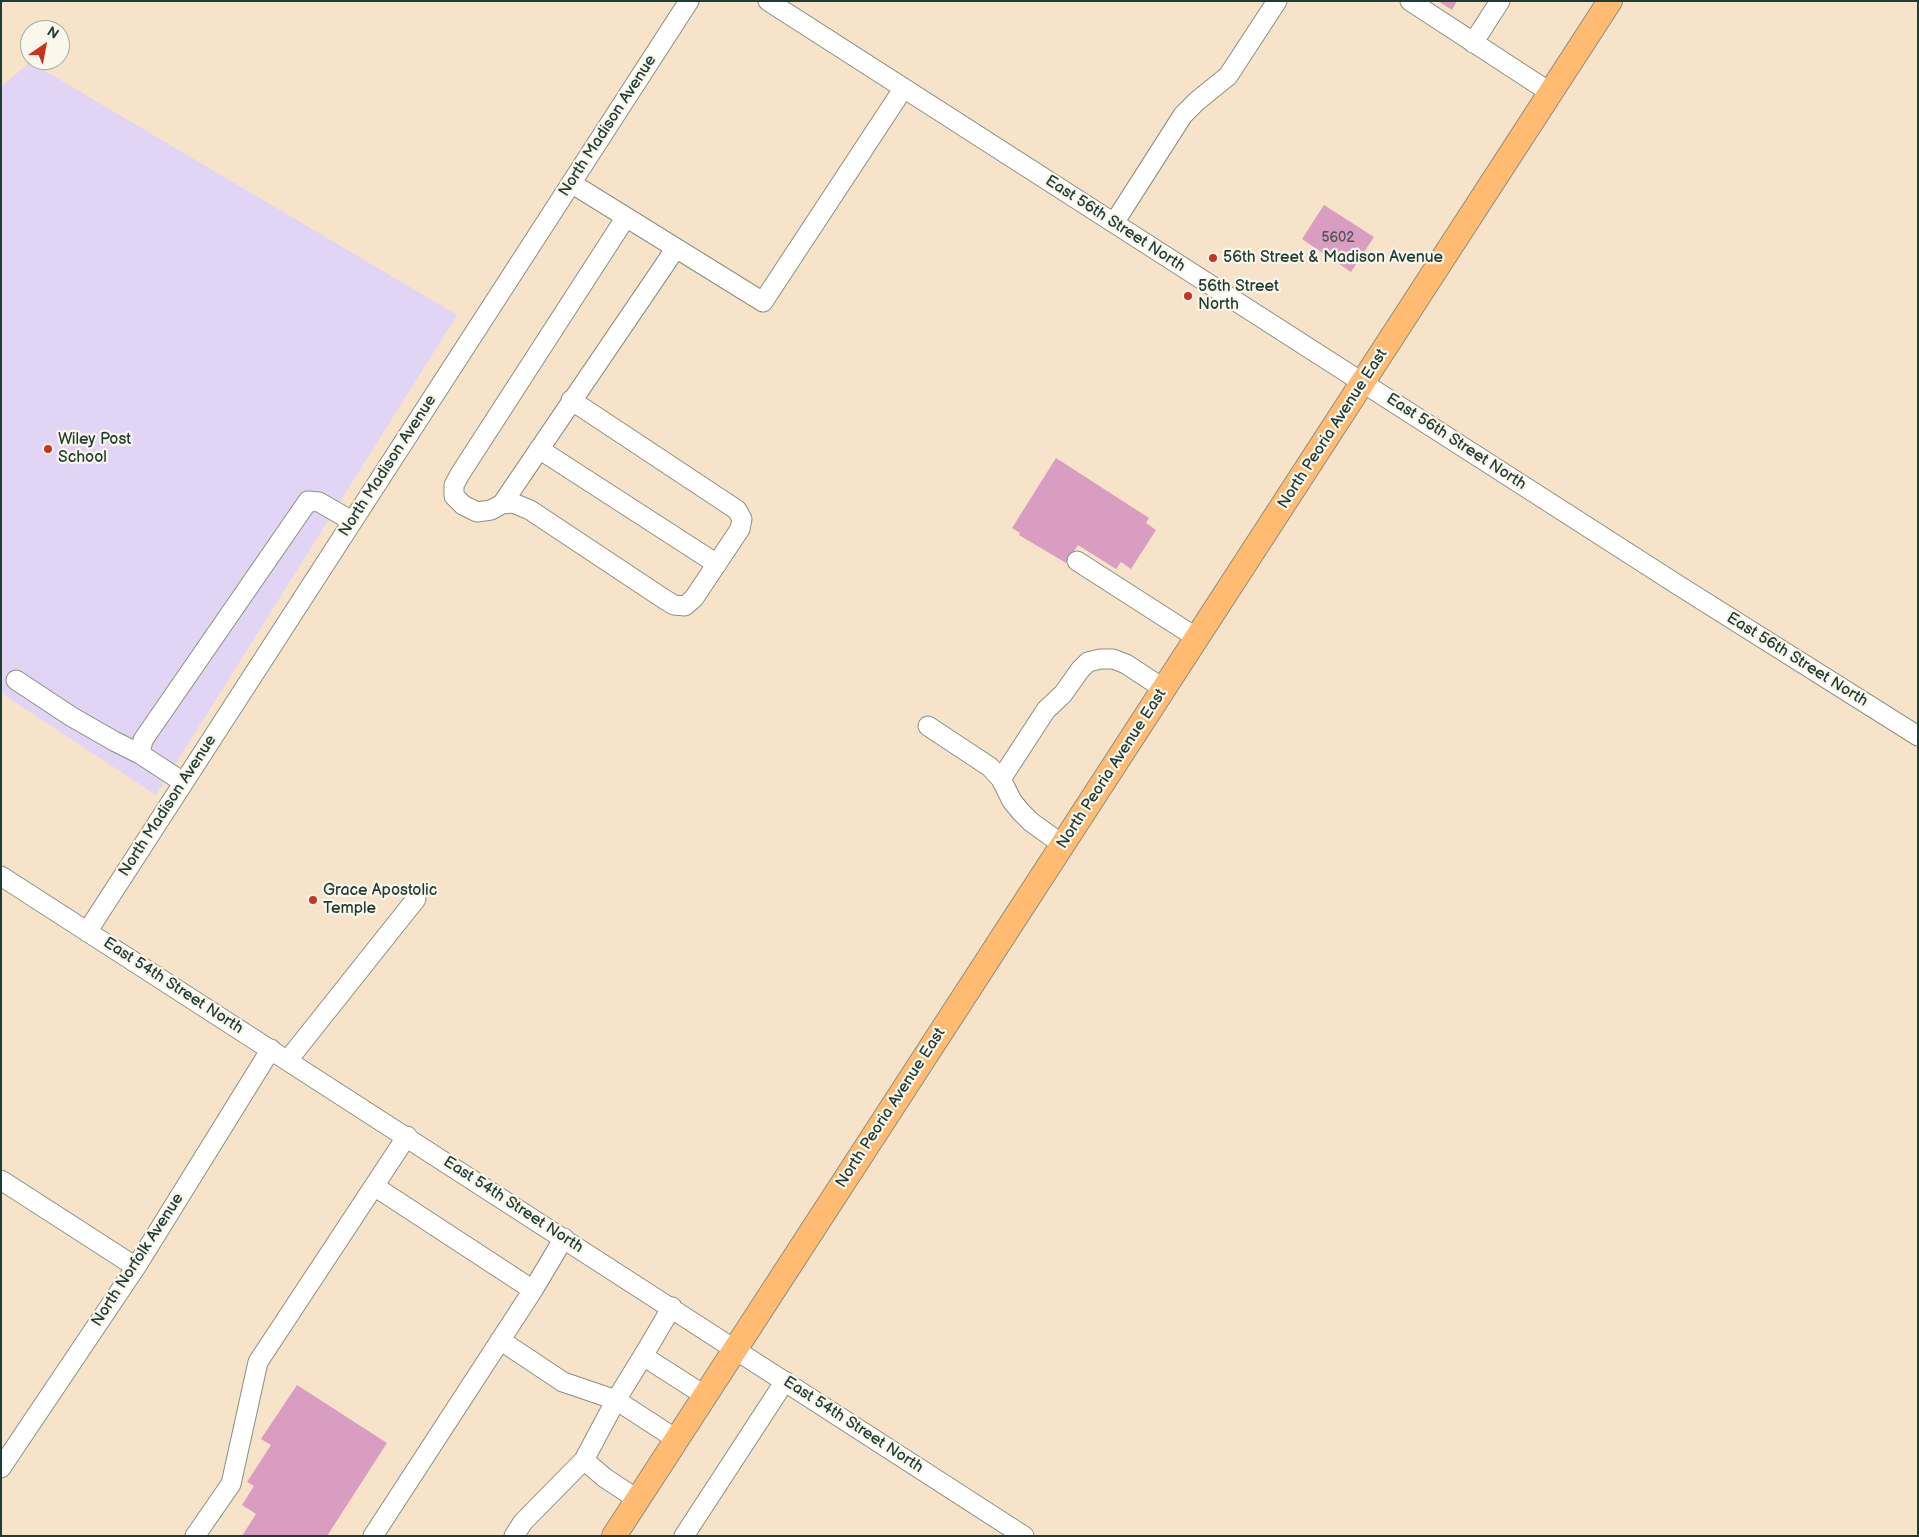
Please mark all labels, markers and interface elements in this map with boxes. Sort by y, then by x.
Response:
north arrow [20,20,70,70]
text: N [44,23,62,43]
street label: North Madison Avenue [555,52,661,200]
street label: East 56th Street North [1041,172,1189,276]
house number: 5602 [1321,230,1355,246]
place label: 56th Street & Madison Avenue [1223,248,1443,268]
marker: 56th Street & Madison Avenue [1207,252,1219,264]
place label: 56th Street North [1198,277,1279,315]
marker: 56th Street North [1182,290,1194,302]
street label: North Peoria Avenue East [1274,346,1392,512]
street label: East 56th Street North [1382,390,1530,494]
street label: North Madison Avenue [335,392,441,540]
place label: Wiley Post School [58,430,131,468]
marker: Wiley Post School [42,443,54,455]
street label: East 56th Street North [1723,609,1871,711]
street label: North Peoria Avenue East [1053,686,1171,852]
street label: North Madison Avenue [115,732,221,880]
place label: Grace Apostolic Temple [323,881,437,919]
marker: Grace Apostolic Temple [307,894,319,906]
street label: East 54th Street North [99,934,247,1038]
street label: North Peoria Avenue East [832,1025,950,1191]
street label: East 54th Street North [439,1153,587,1257]
street label: North Norfolk Avenue [88,1190,188,1330]
street label: East 54th Street North [779,1373,927,1477]

